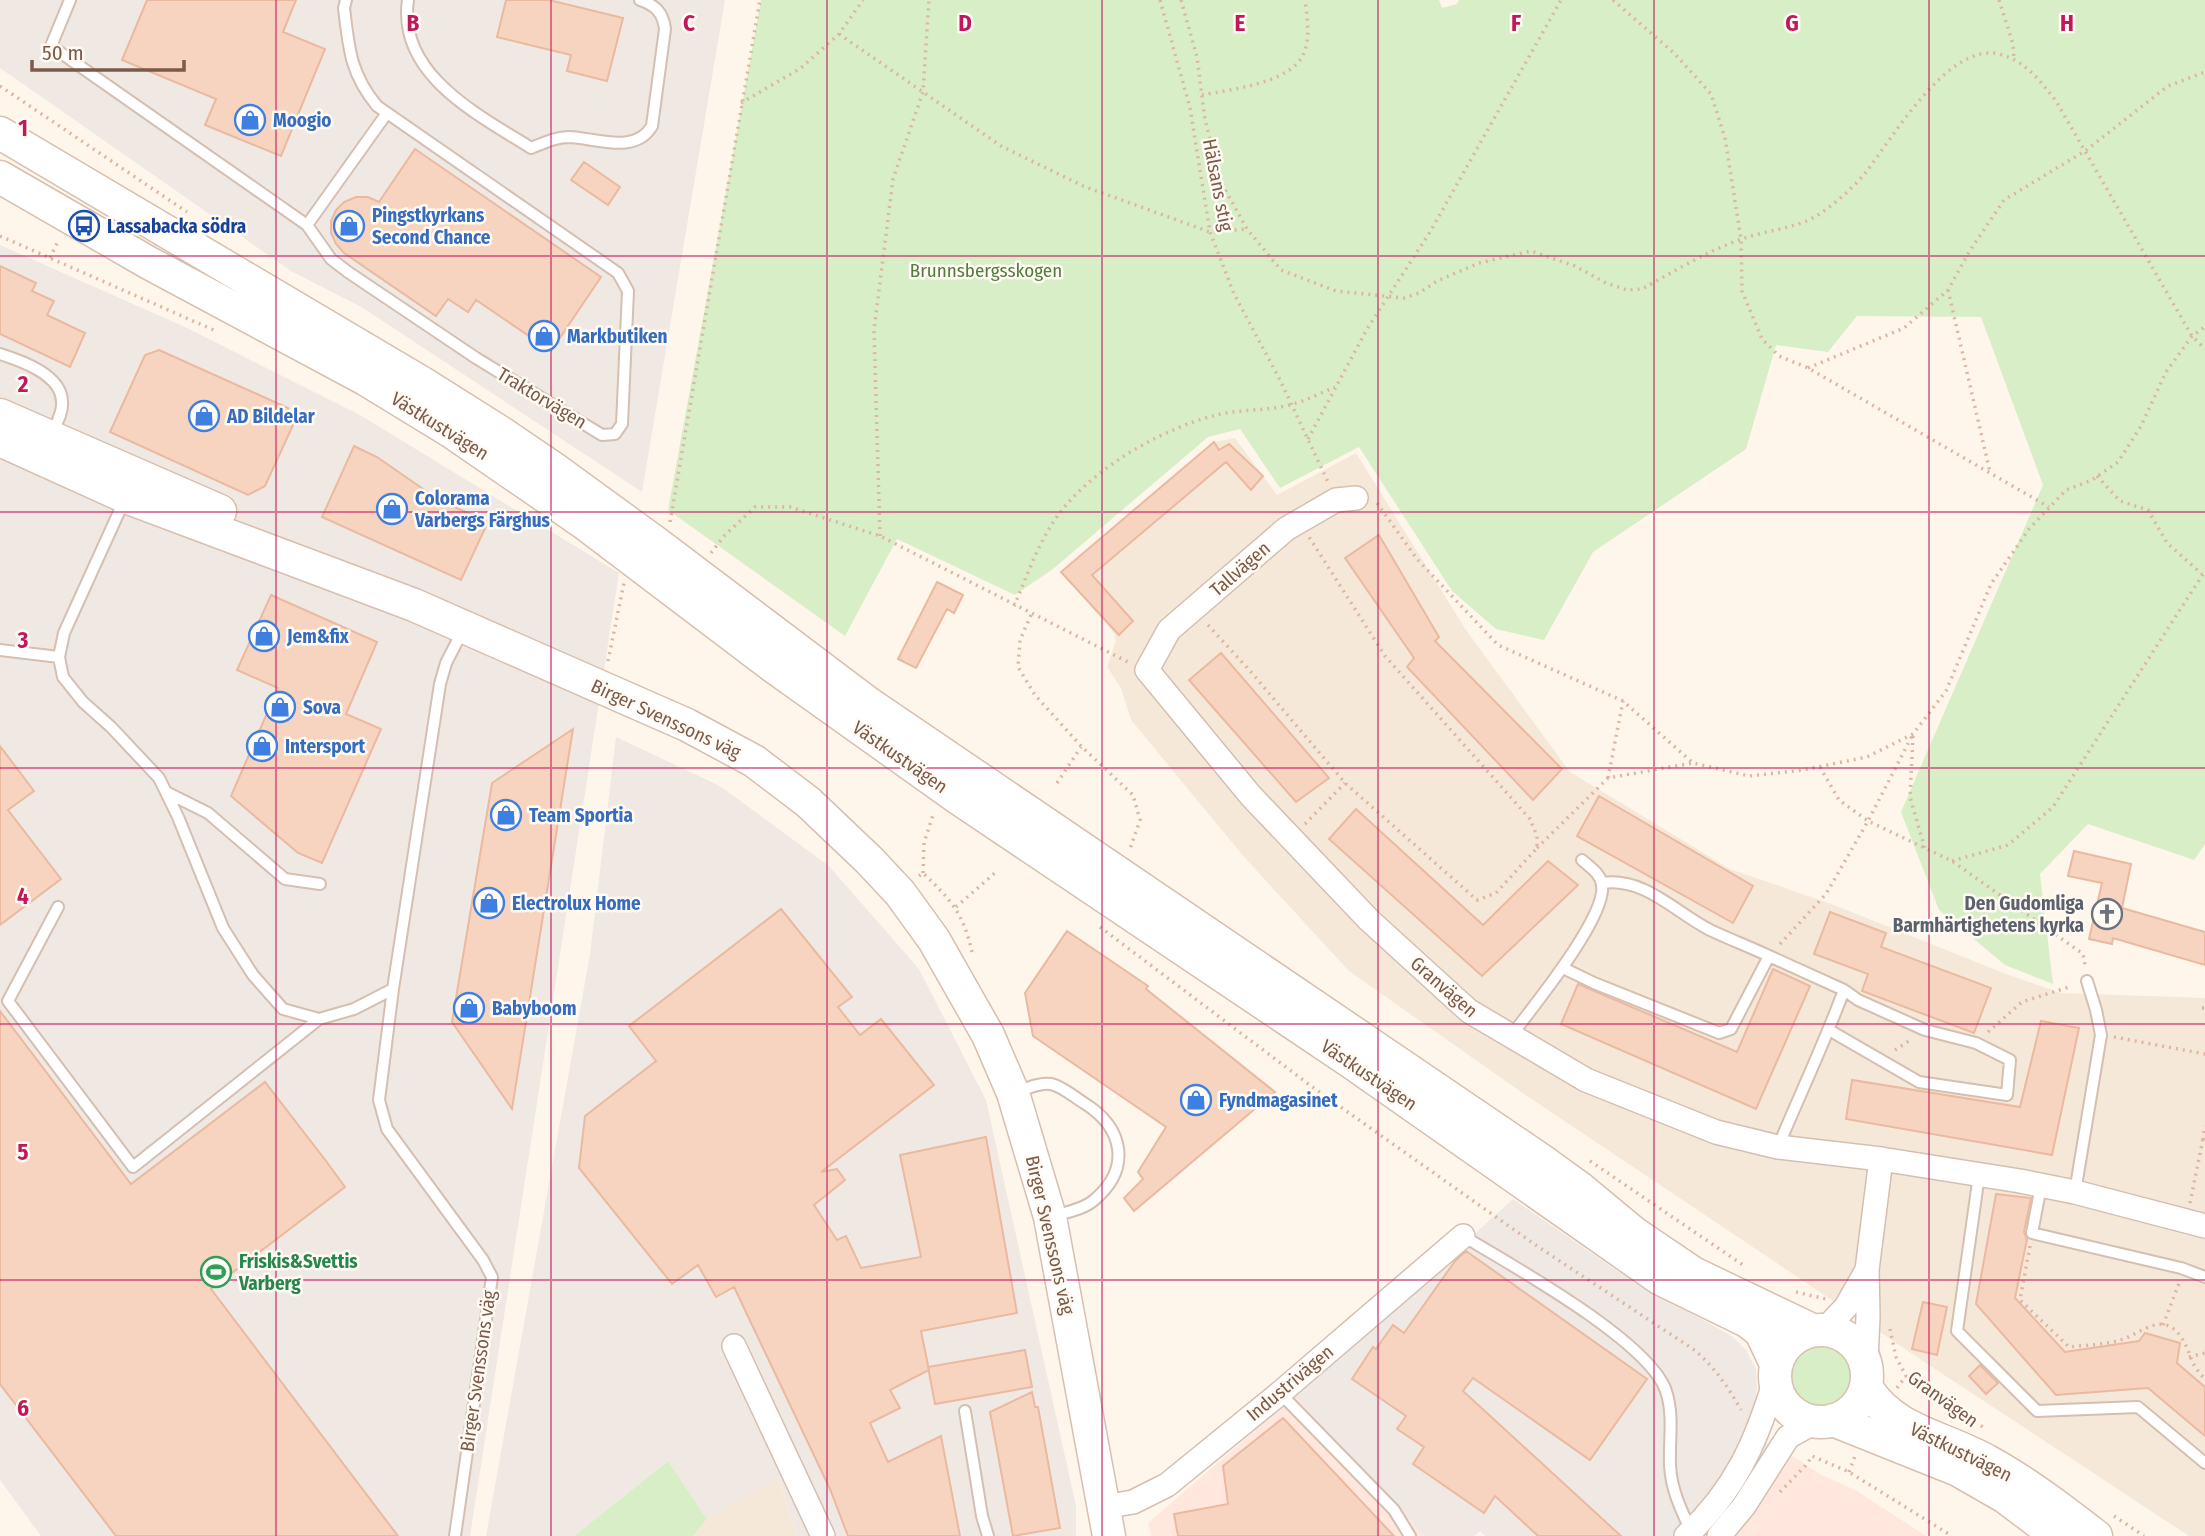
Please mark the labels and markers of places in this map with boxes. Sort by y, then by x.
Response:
shop icon: Moogio [233,103,267,137]
place label: Moogio [273,109,331,132]
place label: Pingstkyrkans Second Chance [372,204,491,249]
bus stop icon: Lassabacka södra [67,209,101,243]
shop icon: Pingstkyrkans Second Chance [332,209,366,243]
place label: Lassabacka södra [107,215,246,238]
shop icon: Markbutiken [527,319,561,353]
place label: Markbutiken [567,325,668,348]
shop icon: AD Bildelar [187,399,221,433]
place label: AD Bildelar [226,405,316,428]
place label: Colorama Varbergs Färghus [414,487,551,532]
shop icon: Colorama Varbergs Färghus [375,492,409,526]
shop icon: Jem&fix [247,619,281,653]
place label: Jem&fix [286,625,350,648]
shop icon: Sova [263,690,297,724]
place label: Sova [303,696,341,719]
shop icon: Intersport [245,729,279,763]
place label: Intersport [285,735,366,758]
shop icon: Team Sportia [489,798,523,832]
place label: Team Sportia [529,804,633,827]
shop icon: Electrolux Home [472,886,506,920]
place label: Electrolux Home [512,892,641,915]
place label: Den Gudomliga Barmhärtighetens kyrka [1893,892,2084,937]
church icon: Den Gudomliga Barmhärtighetens kyrka [2090,897,2124,931]
shop icon: Babyboom [452,991,486,1025]
place label: Babyboom [492,997,576,1020]
shop icon: Fyndmagasinet [1179,1083,1213,1117]
place label: Fyndmagasinet [1219,1089,1338,1112]
place label: Friskis&Svettis Varberg [238,1250,358,1295]
sports icon: Friskis&Svettis Varberg [199,1255,233,1289]

